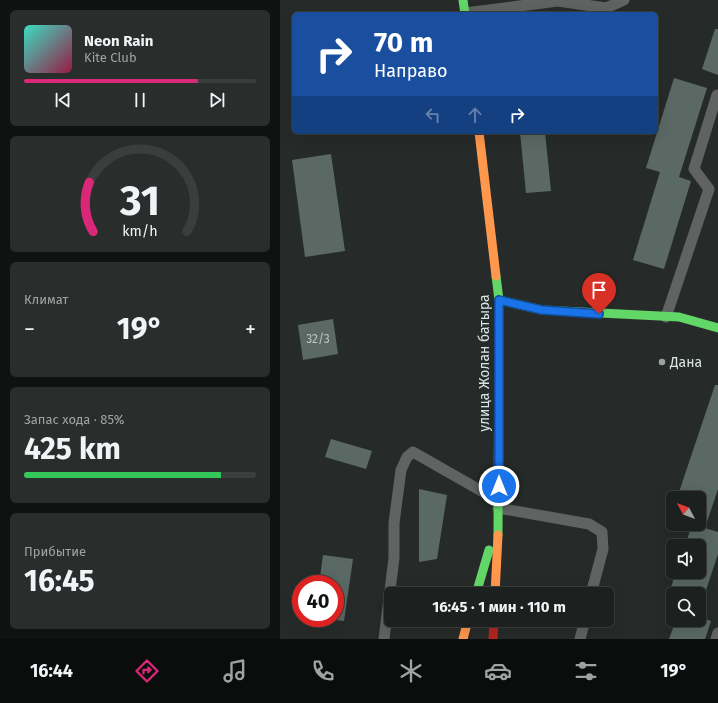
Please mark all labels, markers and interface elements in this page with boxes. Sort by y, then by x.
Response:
text: 70 m [374,26,433,59]
icon: right [308,28,360,80]
text: Neon Rain [84,32,153,50]
text: Kite Club [84,50,137,65]
text: Направо [374,60,448,82]
icon: previous [52,89,74,111]
icon: pause [129,89,151,111]
icon: next [206,89,228,111]
icon: left [422,104,444,126]
icon: ahead [464,104,486,126]
icon: right [506,104,528,126]
text: 31 [119,175,160,225]
text: km/h [122,222,158,239]
pin [582,273,616,314]
icon: arrive [588,279,610,301]
text: Климат [24,292,68,307]
street label: улица Жолан батыра [476,294,493,432]
text: 19° [117,311,163,347]
text: − [24,316,35,343]
text: + [245,316,256,343]
house number: 32/3 [306,332,330,346]
place label: Дана [669,354,702,371]
marker: Дана [657,357,667,367]
text: Запас хода · 85% [24,412,124,427]
text: 425 km [24,431,121,467]
position arrow [478,465,520,507]
north arrow [666,491,706,531]
map controls [666,491,706,627]
button: sound [666,539,706,579]
text: Прибытие [24,544,86,559]
text: 16:45 [24,563,95,599]
speed limit sign: 40 [292,575,344,627]
button: search [666,587,706,627]
text: 16:45 · 1 мин · 110 m [432,598,566,616]
icon: directions [133,657,161,685]
icon: music [221,657,249,685]
icon: phone [309,657,337,685]
icon: climate [397,657,425,685]
icon: car [484,657,512,685]
icon: filters [572,657,600,685]
text: 16:44 [30,660,73,682]
text: 19° [660,660,688,682]

